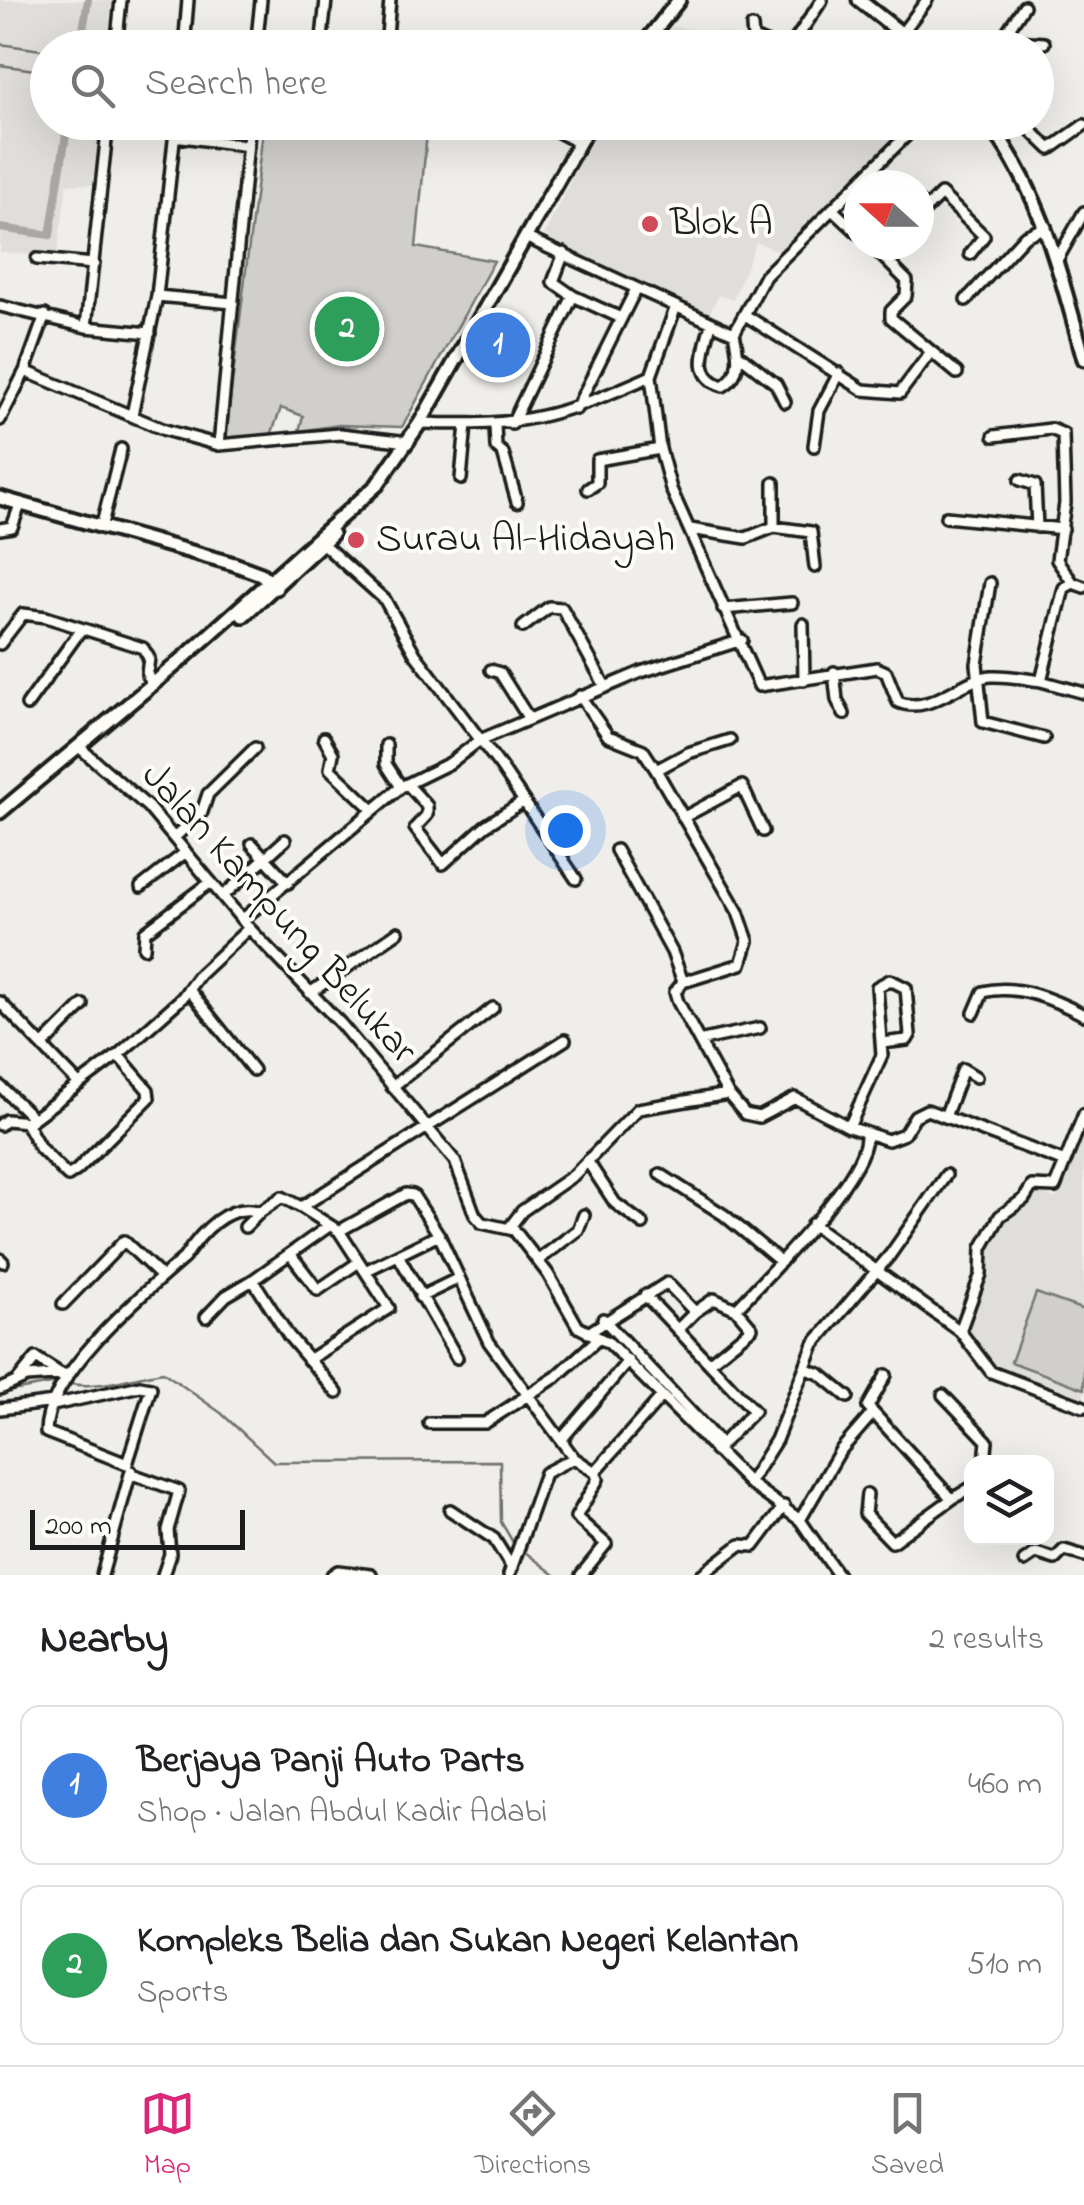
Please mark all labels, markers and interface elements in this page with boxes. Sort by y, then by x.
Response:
search box [30,30,1054,140]
text: Search here [145,57,327,113]
icon: search [65,58,120,113]
north arrow [844,170,934,260]
place label: Blok A [669,195,773,254]
marker: Blok A [639,213,661,235]
pin: 2 [314,292,380,366]
pin: 1 [466,308,530,382]
place label: Surau Al-Hidayah [376,511,675,570]
marker: Surau Al-Hidayah [345,529,367,551]
street label: Jalan Kampung Belukar [126,750,431,1079]
your location [540,805,591,856]
map controls [964,1455,1054,1545]
button: layers [964,1455,1054,1545]
scale bar [30,1505,245,1550]
text: 200 m [45,1507,112,1548]
text: Nearby [40,1610,168,1671]
text: 2 results [929,1617,1044,1664]
text: Berjaya Panji Auto Parts [137,1734,525,1790]
text: 1 [69,1762,80,1809]
text: 460 m [968,1762,1042,1809]
text: Shop · Jalan Abdul Kadir Adabi [137,1790,547,1837]
text: Kompleks Belia dan Sukan Negeri Kelantan [137,1914,799,1970]
text: 2 [67,1942,82,1989]
text: 510 m [967,1942,1042,1989]
text: Sports [137,1970,229,2017]
tab: Map [140,2086,195,2187]
tab: Directions [475,2086,591,2187]
tab: Saved [871,2086,944,2187]

